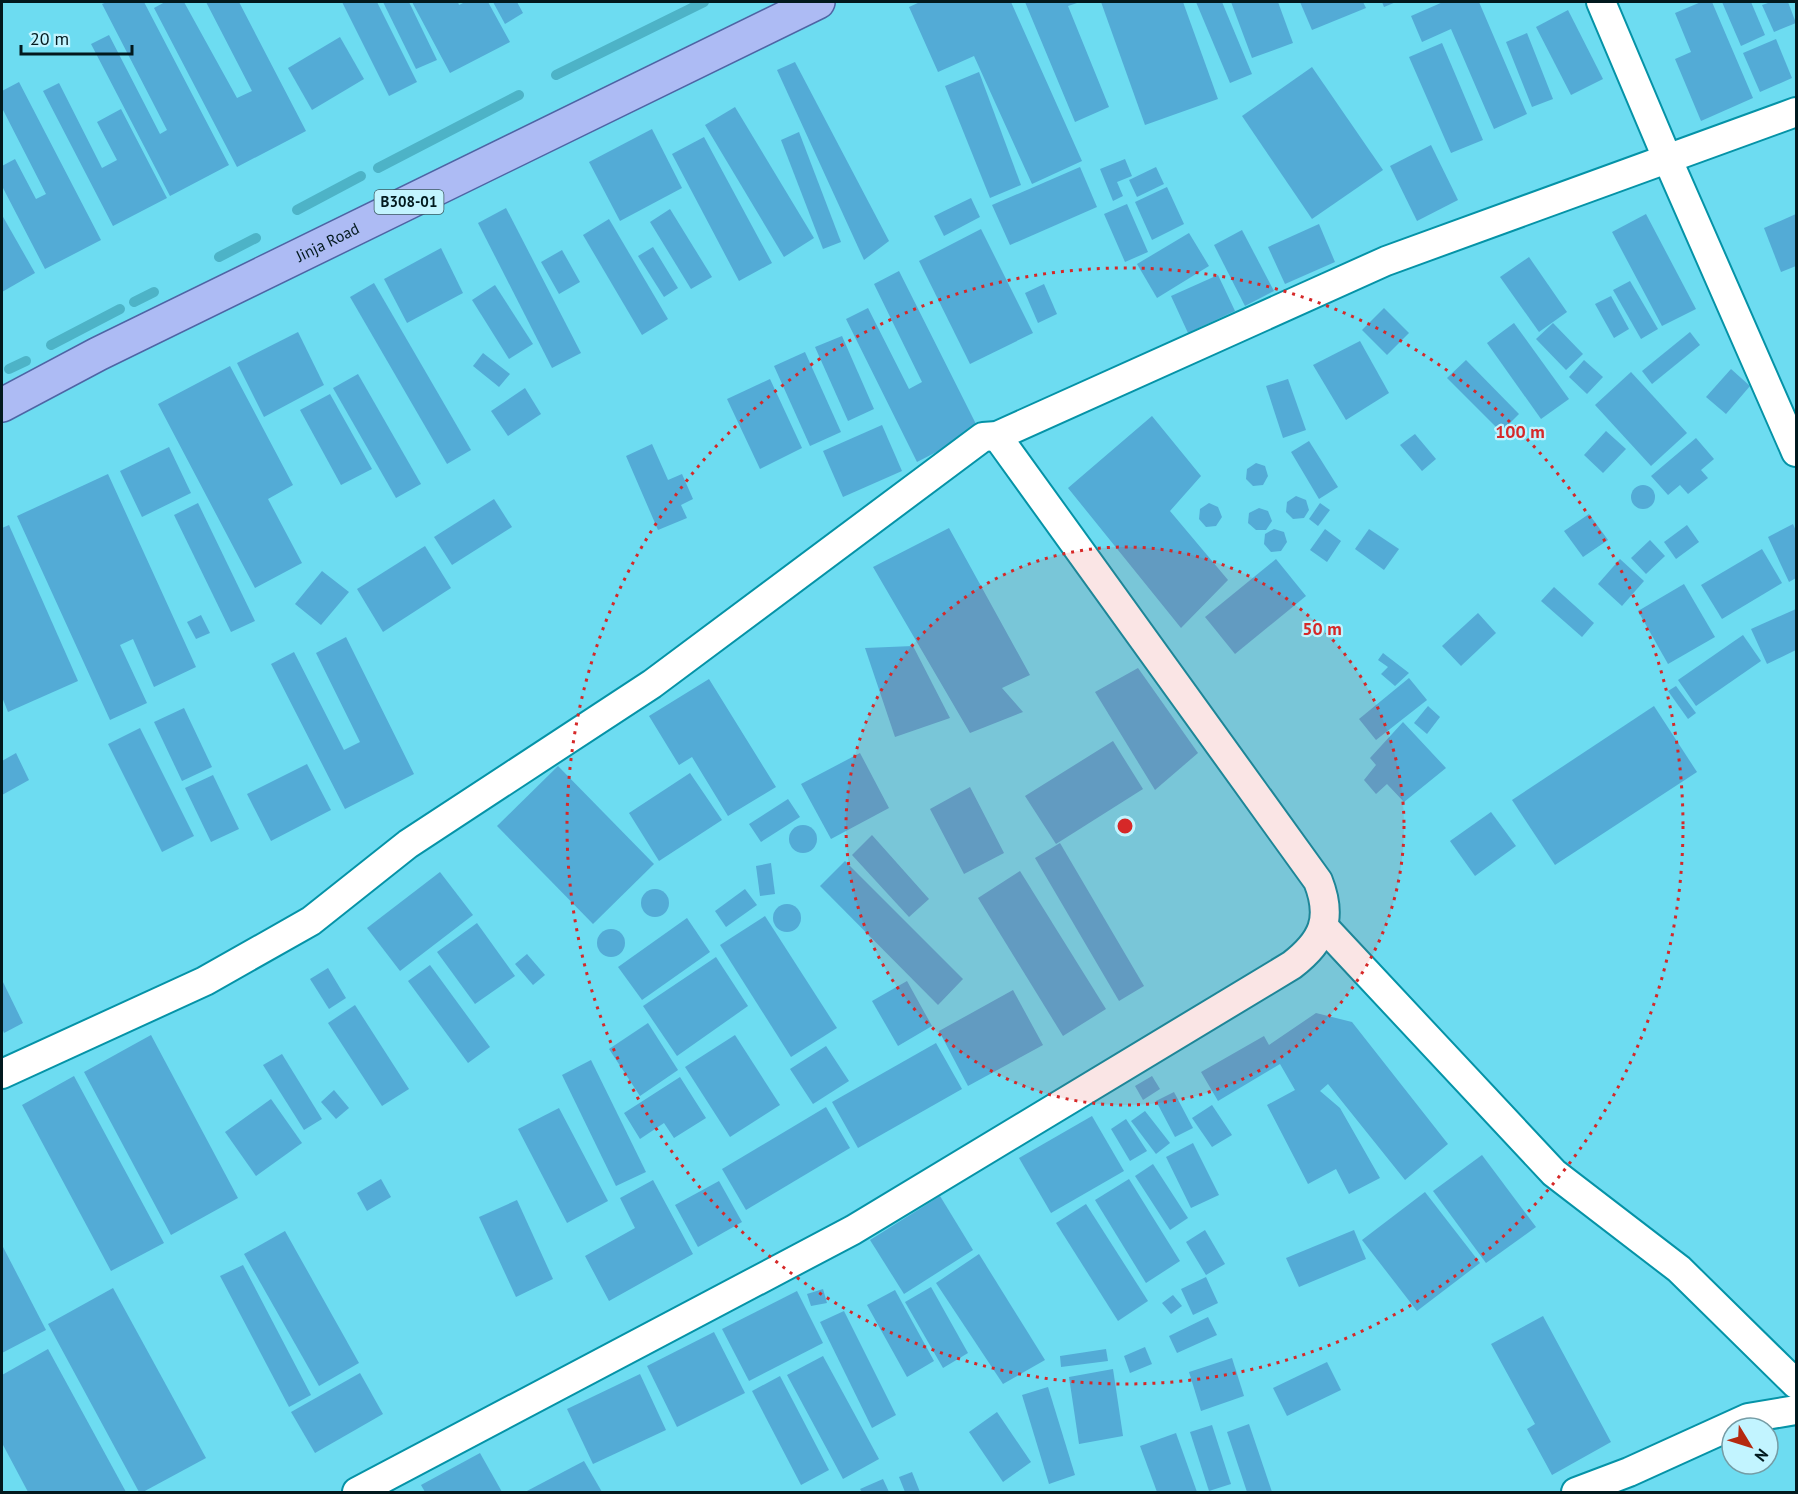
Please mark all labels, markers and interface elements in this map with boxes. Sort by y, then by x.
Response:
scale bar [21,18,132,56]
text: 20 m [30,27,69,50]
road number: B308-01 [374,190,444,214]
street label: Jinja Road [291,218,362,266]
text: 100 m [1495,420,1545,443]
text: 50 m [1302,617,1342,640]
centre of rings [1115,816,1135,836]
north arrow [1720,1416,1780,1476]
text: N [1751,1445,1773,1466]

